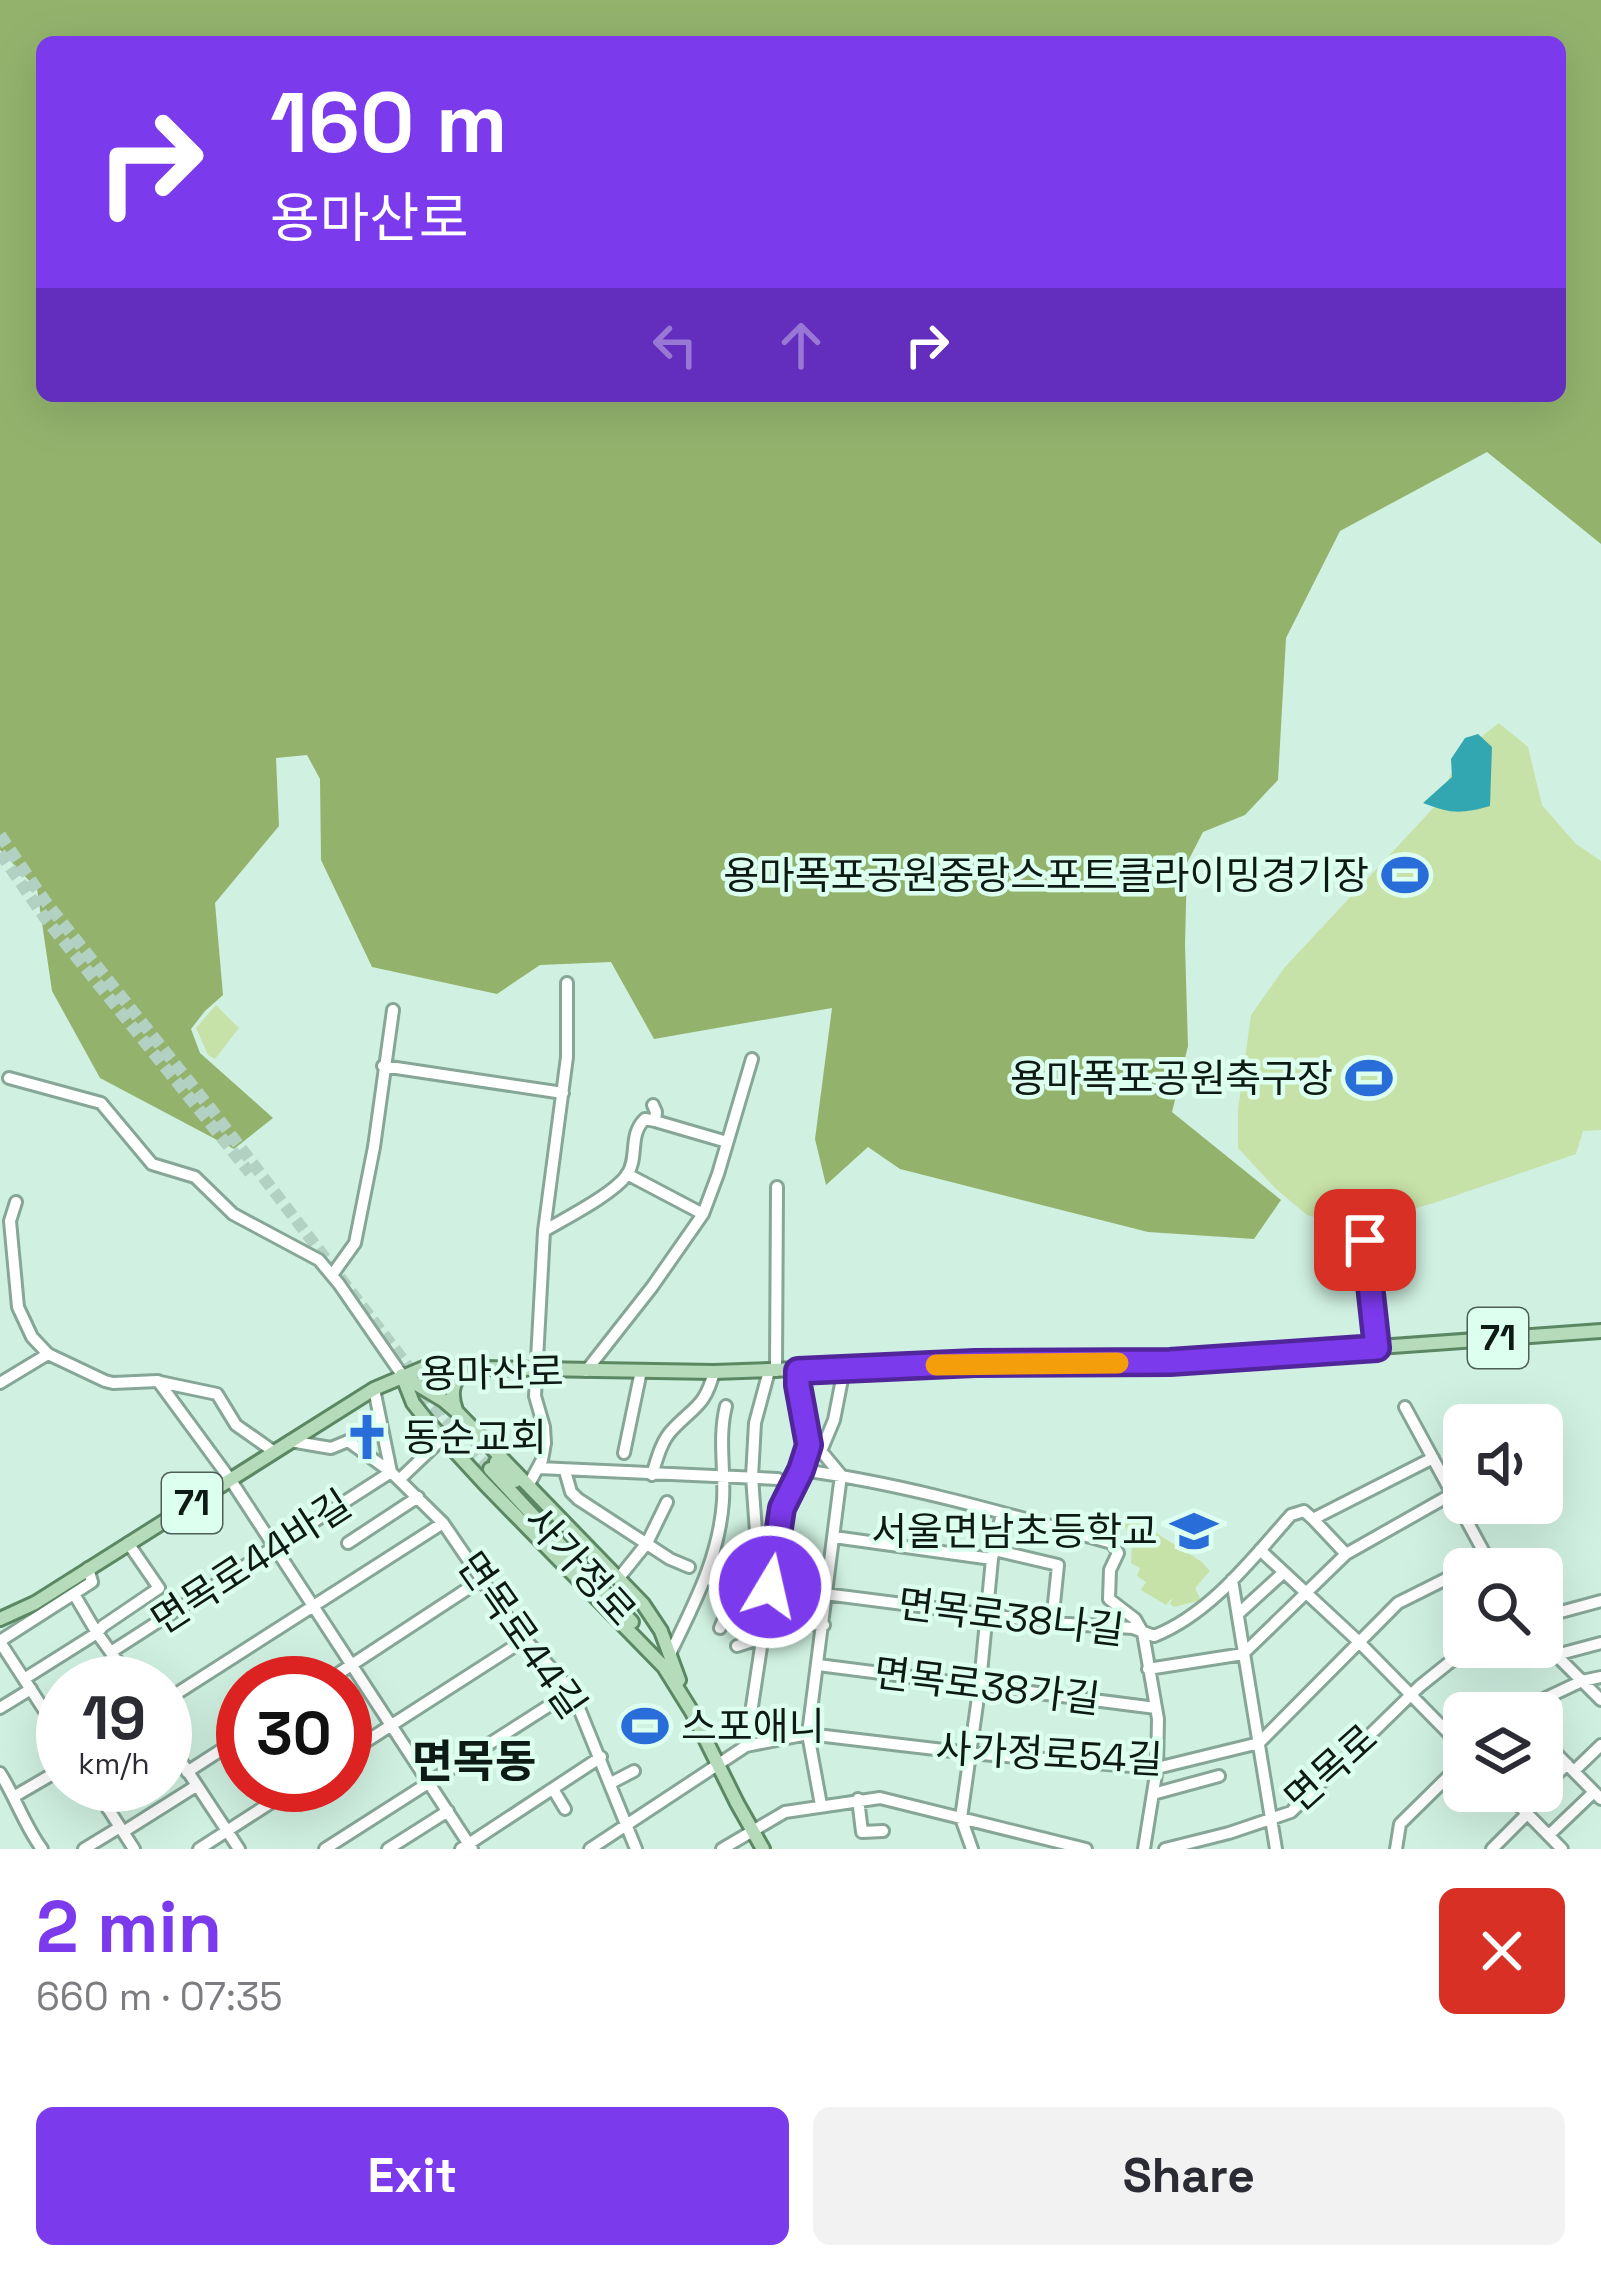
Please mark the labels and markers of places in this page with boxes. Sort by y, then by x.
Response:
sports icon: 용마폭포공원중랑스포트클라이밍경기장 [1380,850,1430,900]
place label: 용마폭포공원중랑스포트클라이밍경기장 [723,851,1369,900]
sports icon: 용마폭포공원축구장 [1344,1053,1394,1103]
place label: 용마폭포공원축구장 [1010,1054,1333,1103]
pin [1314,1189,1416,1291]
church icon: 동순교회 [342,1412,392,1462]
place label: 동순교회 [403,1413,547,1462]
school or university icon: 서울면남초등학교 [1169,1506,1219,1556]
place label: 서울면남초등학교 [871,1507,1158,1556]
sports icon: 스포애니 [620,1701,670,1751]
place label: 스포애니 [681,1702,825,1751]

